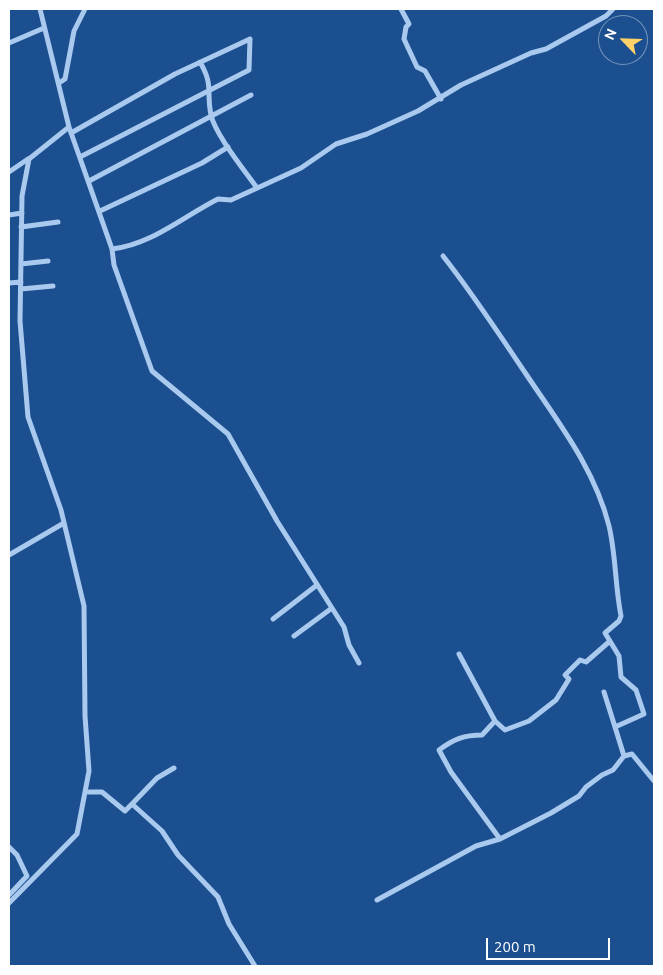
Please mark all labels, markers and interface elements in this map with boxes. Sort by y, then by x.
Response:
north arrow [598,15,648,65]
text: N [601,26,620,42]
scale bar [488,928,612,960]
text: 200 m [494,938,536,955]

